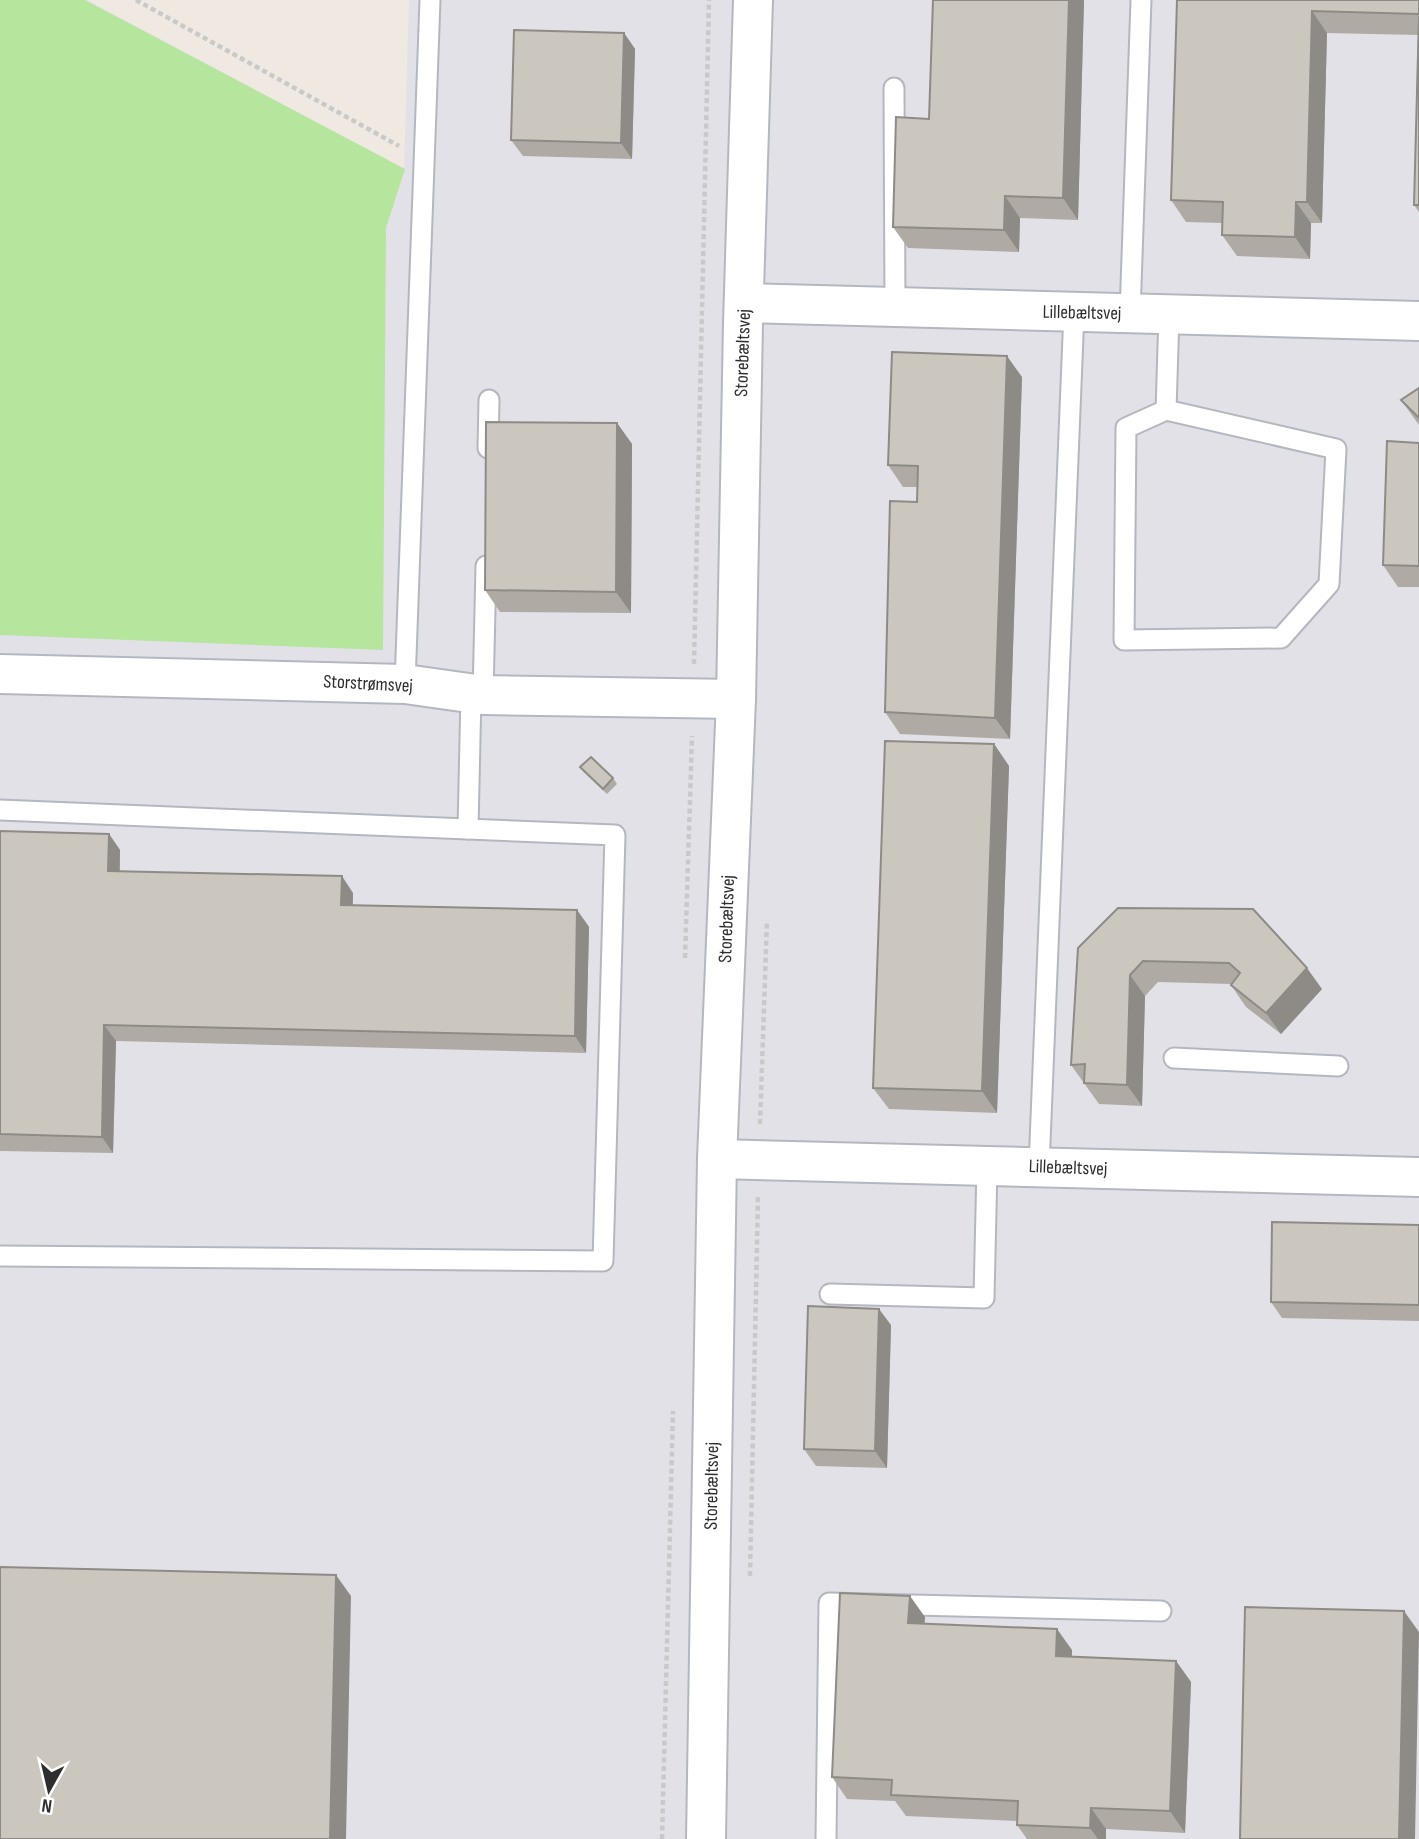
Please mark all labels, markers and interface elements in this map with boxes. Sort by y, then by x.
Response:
street label: Lillebæltsvej [1042,301,1122,325]
street label: Storebæltsvej [730,309,756,397]
street label: Storstrømsvej [323,670,413,698]
street label: Storebæltsvej [714,875,740,963]
street label: Lillebæltsvej [1028,1155,1108,1181]
street label: Storebæltsvej [700,1442,724,1530]
north arrow [14,1755,84,1825]
text: N [40,1793,53,1817]

